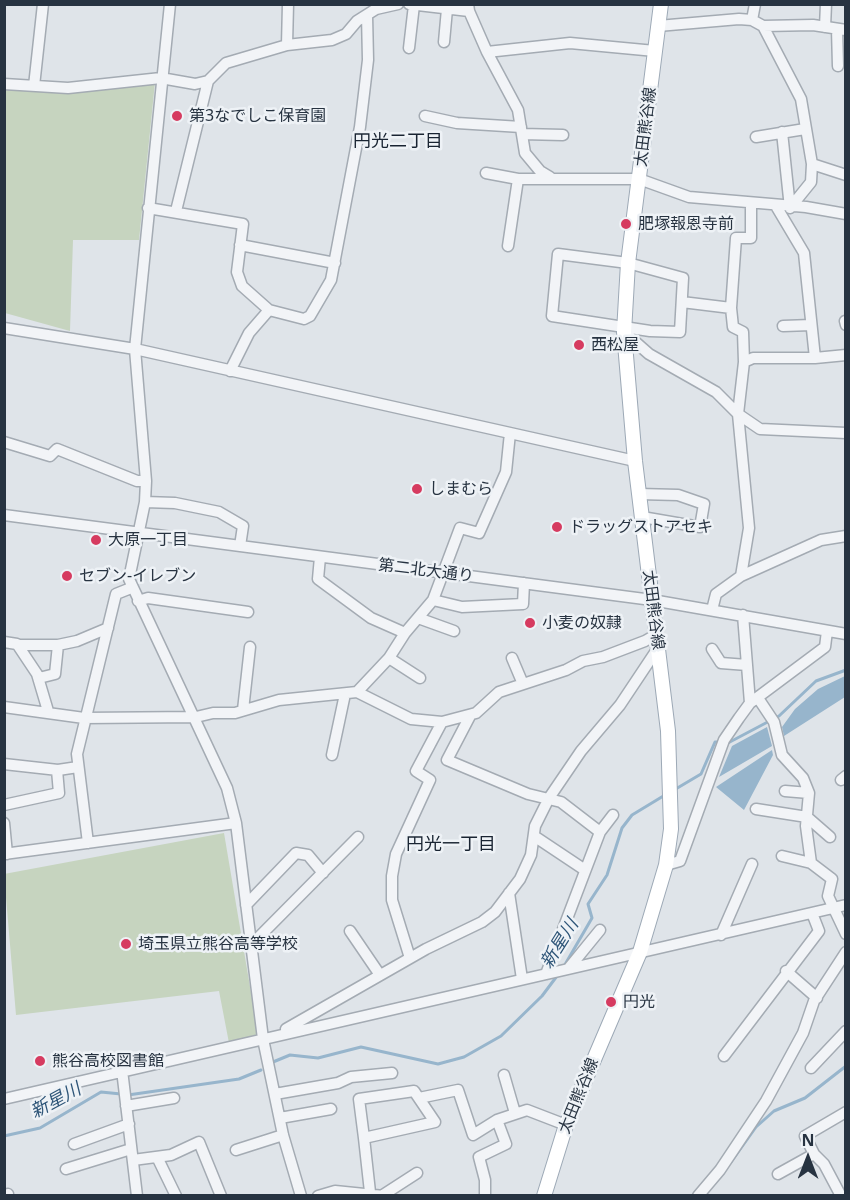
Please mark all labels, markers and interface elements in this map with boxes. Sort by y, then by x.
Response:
street label: 太田熊谷線 [632,86,660,168]
place label: 第3なでしこ保育園 [189,106,326,126]
marker: 第3なでしこ保育園 [170,109,184,123]
district label: 円光二丁目 [353,131,443,153]
place label: 肥塚報恩寺前 [638,214,734,234]
marker: 肥塚報恩寺前 [619,217,633,231]
place label: 西松屋 [591,335,639,355]
marker: 西松屋 [572,338,586,352]
place label: しまむら [429,479,493,499]
marker: しまむら [410,482,424,496]
place label: ドラッグストアセキ [569,517,713,537]
marker: ドラッグストアセキ [550,520,564,534]
place label: 大原一丁目 [108,530,188,550]
marker: 大原一丁目 [89,533,103,547]
street label: 第二北大通り [377,556,475,586]
place label: セブン-イレブン [79,566,196,586]
marker: セブン-イレブン [60,569,74,583]
street label: 太田熊谷線 [639,569,667,651]
place label: 小麦の奴隷 [542,613,622,633]
marker: 小麦の奴隷 [523,616,537,630]
district label: 円光一丁目 [406,834,496,856]
water label: 新星川 [537,915,583,973]
place label: 埼玉県立熊谷高等学校 [138,934,298,954]
marker: 埼玉県立熊谷高等学校 [119,937,133,951]
place label: 円光 [623,992,655,1012]
marker: 円光 [604,995,618,1009]
place label: 熊谷高校図書館 [52,1051,164,1071]
marker: 熊谷高校図書館 [33,1054,47,1068]
street label: 太田熊谷線 [555,1055,603,1137]
water label: 新星川 [27,1079,85,1123]
north arrow [778,1128,838,1188]
text: N [801,1129,815,1151]

